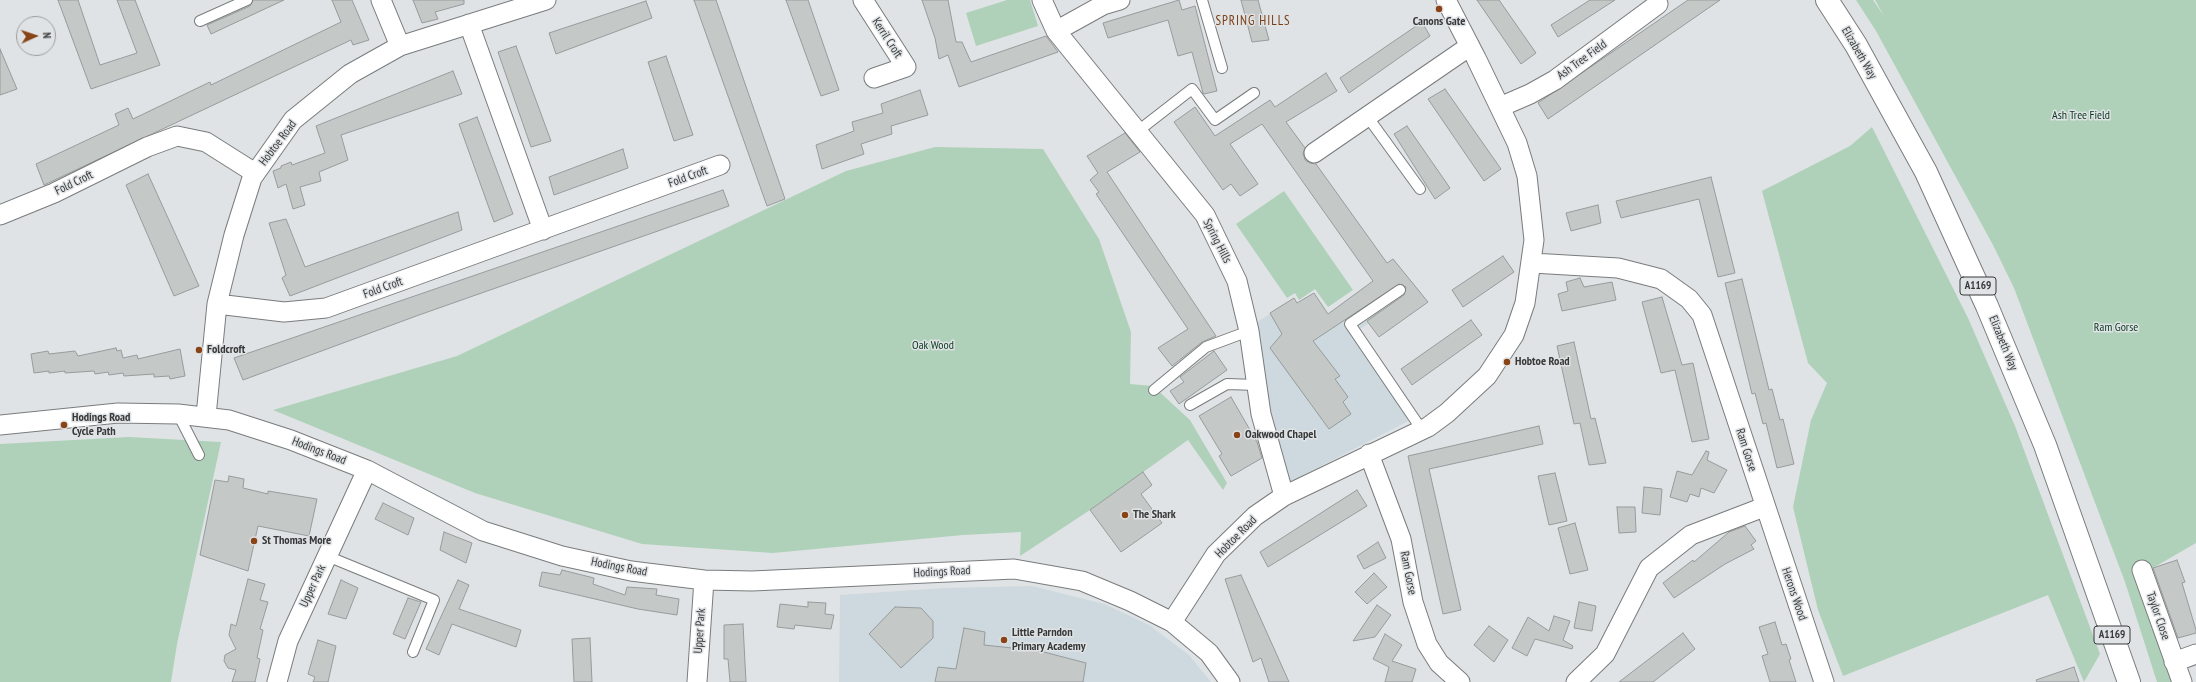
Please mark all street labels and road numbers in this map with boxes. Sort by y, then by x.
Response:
street label: Kerril Croft [869,15,905,61]
street label: Elizabeth Way [1838,24,1880,82]
street label: Ash Tree Field [1554,37,1610,83]
street label: Hobtoe Road [256,117,300,169]
street label: Fold Croft [666,163,710,191]
street label: Fold Croft [53,168,95,198]
street label: Spring Hills [1200,216,1234,266]
street label: Fold Croft [361,274,405,302]
road number: A1169 [1960,277,1996,295]
street label: Elizabeth Way [1985,313,2021,373]
street label: Ram Gorse [1732,427,1760,473]
street label: Hodings Road [290,434,348,468]
street label: Hobtoe Road [1212,513,1260,561]
street label: Ram Gorse [1397,550,1419,596]
street label: Hodings Road [590,554,648,580]
street label: Upper Park [297,562,329,610]
street label: Hodings Road [913,563,971,581]
street label: Herons Wood [1778,566,1810,622]
street label: Taylor Close [2143,590,2173,642]
street label: Upper Park [691,608,709,654]
road number: A1169 [2094,626,2130,644]

